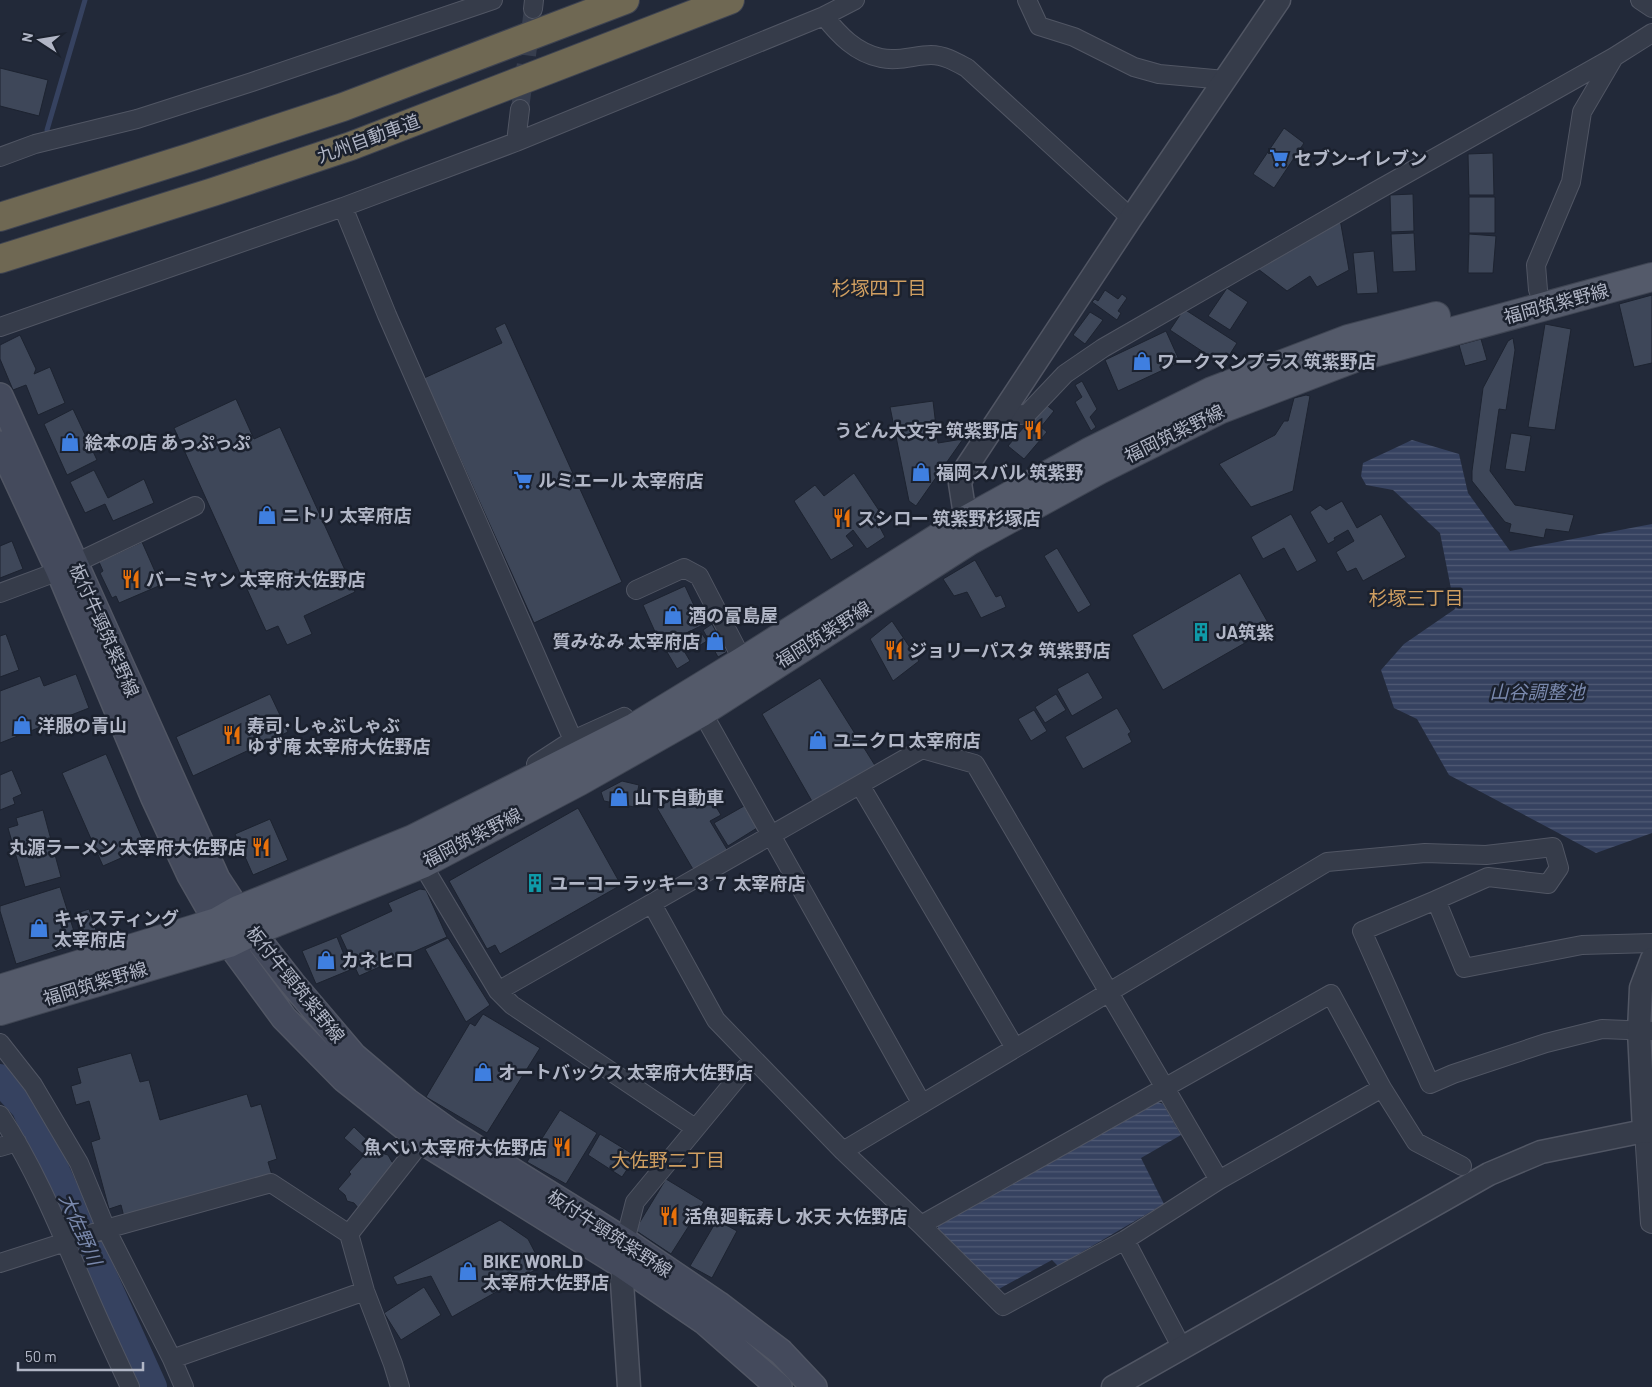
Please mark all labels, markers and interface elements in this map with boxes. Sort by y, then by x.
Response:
north arrow [15,15,65,65]
text: N [18,31,36,44]
street label: 九州自動車道 [313,109,423,167]
supermarket icon: セブン-イレブン [1268,147,1290,169]
place label: セブン-イレブン [1294,147,1427,169]
district label: 杉塚四丁目 [831,276,927,299]
street label: 福岡筑紫野線 [1501,278,1611,328]
shop icon: ワークマンプラス 筑紫野店 [1131,350,1153,372]
place label: ワークマンプラス 筑紫野店 [1157,350,1376,372]
street label: 福岡筑紫野線 [1121,399,1227,467]
place label: うどん大文字 筑紫野店 [834,419,1018,441]
restaurant icon: うどん大文字 筑紫野店 [1022,419,1044,441]
shop icon: 絵本の店 あっぷっぷ [59,431,81,453]
place label: 絵本の店 あっぷっぷ [85,431,251,453]
shop icon: 福岡スバル 筑紫野 [910,461,932,483]
place label: 福岡スバル 筑紫野 [936,461,1084,483]
supermarket icon: ルミエール 太宰府店 [512,469,534,491]
place label: ルミエール 太宰府店 [538,469,704,491]
shop icon: ニトリ 太宰府店 [256,504,278,526]
place label: ニトリ 太宰府店 [282,504,412,526]
restaurant icon: スシロー 筑紫野杉塚店 [831,507,853,529]
place label: スシロー 筑紫野杉塚店 [857,507,1041,529]
street label: 板付牛頸筑紫野線 [66,560,144,700]
restaurant icon: バーミヤン 太宰府大佐野店 [120,568,142,590]
place label: バーミヤン 太宰府大佐野店 [146,568,366,590]
district label: 杉塚三丁目 [1368,586,1464,609]
street label: 福岡筑紫野線 [771,596,875,672]
shop icon: 酒の富島屋 [662,604,684,626]
place label: 酒の富島屋 [688,604,778,626]
building icon: JA筑紫 [1190,621,1212,643]
place label: JA筑紫 [1216,621,1274,643]
place label: 質みなみ 太宰府店 [552,630,700,652]
shop icon: 質みなみ 太宰府店 [704,630,726,652]
restaurant icon: ジョリーパスタ 筑紫野店 [883,639,905,661]
place label: ジョリーパスタ 筑紫野店 [909,639,1110,661]
water label: 山谷調整池 [1489,680,1586,703]
shop icon: 洋服の青山 [11,714,33,736]
place label: 洋服の青山 [37,714,127,736]
place label: 寿司･しゃぶしゃぶ ゆず庵 太宰府大佐野店 [247,714,431,757]
restaurant icon: 寿司･しゃぶしゃぶ ゆず庵 太宰府大佐野店 [221,724,243,746]
shop icon: ユニクロ 太宰府店 [807,729,829,751]
place label: ユニクロ 太宰府店 [833,729,981,751]
shop icon: 山下自動車 [608,786,630,808]
place label: 山下自動車 [634,786,724,808]
street label: 福岡筑紫野線 [419,803,525,871]
place label: 丸源ラーメン 太宰府大佐野店 [9,836,246,858]
restaurant icon: 丸源ラーメン 太宰府大佐野店 [250,836,272,858]
building icon: ユーコーラッキー３７ 太宰府店 [524,872,546,894]
place label: ユーコーラッキー３７ 太宰府店 [550,872,806,894]
place label: キャスティング 太宰府店 [54,907,179,950]
shop icon: キャスティング 太宰府店 [28,917,50,939]
street label: 板付牛頸筑紫野線 [242,921,350,1047]
shop icon: カネヒロ [315,949,337,971]
place label: カネヒロ [341,949,413,971]
street label: 福岡筑紫野線 [40,957,150,1009]
shop icon: オートバックス 太宰府大佐野店 [472,1061,494,1083]
place label: オートバックス 太宰府大佐野店 [498,1061,753,1083]
place label: 魚べい 太宰府大佐野店 [363,1136,547,1158]
restaurant icon: 魚べい 太宰府大佐野店 [551,1136,573,1158]
district label: 大佐野二丁目 [611,1148,725,1171]
street label: 板付牛頸筑紫野線 [544,1185,676,1281]
water label: 大佐野川 [55,1190,108,1270]
restaurant icon: 活魚廻転寿し 水天 大佐野店 [658,1205,680,1227]
place label: 活魚廻転寿し 水天 大佐野店 [684,1205,907,1227]
place label: BIKE WORLD 太宰府大佐野店 [483,1250,609,1293]
shop icon: BIKE WORLD 太宰府大佐野店 [457,1260,479,1282]
scale bar [18,1340,142,1372]
text: 50 m [25,1347,57,1365]

